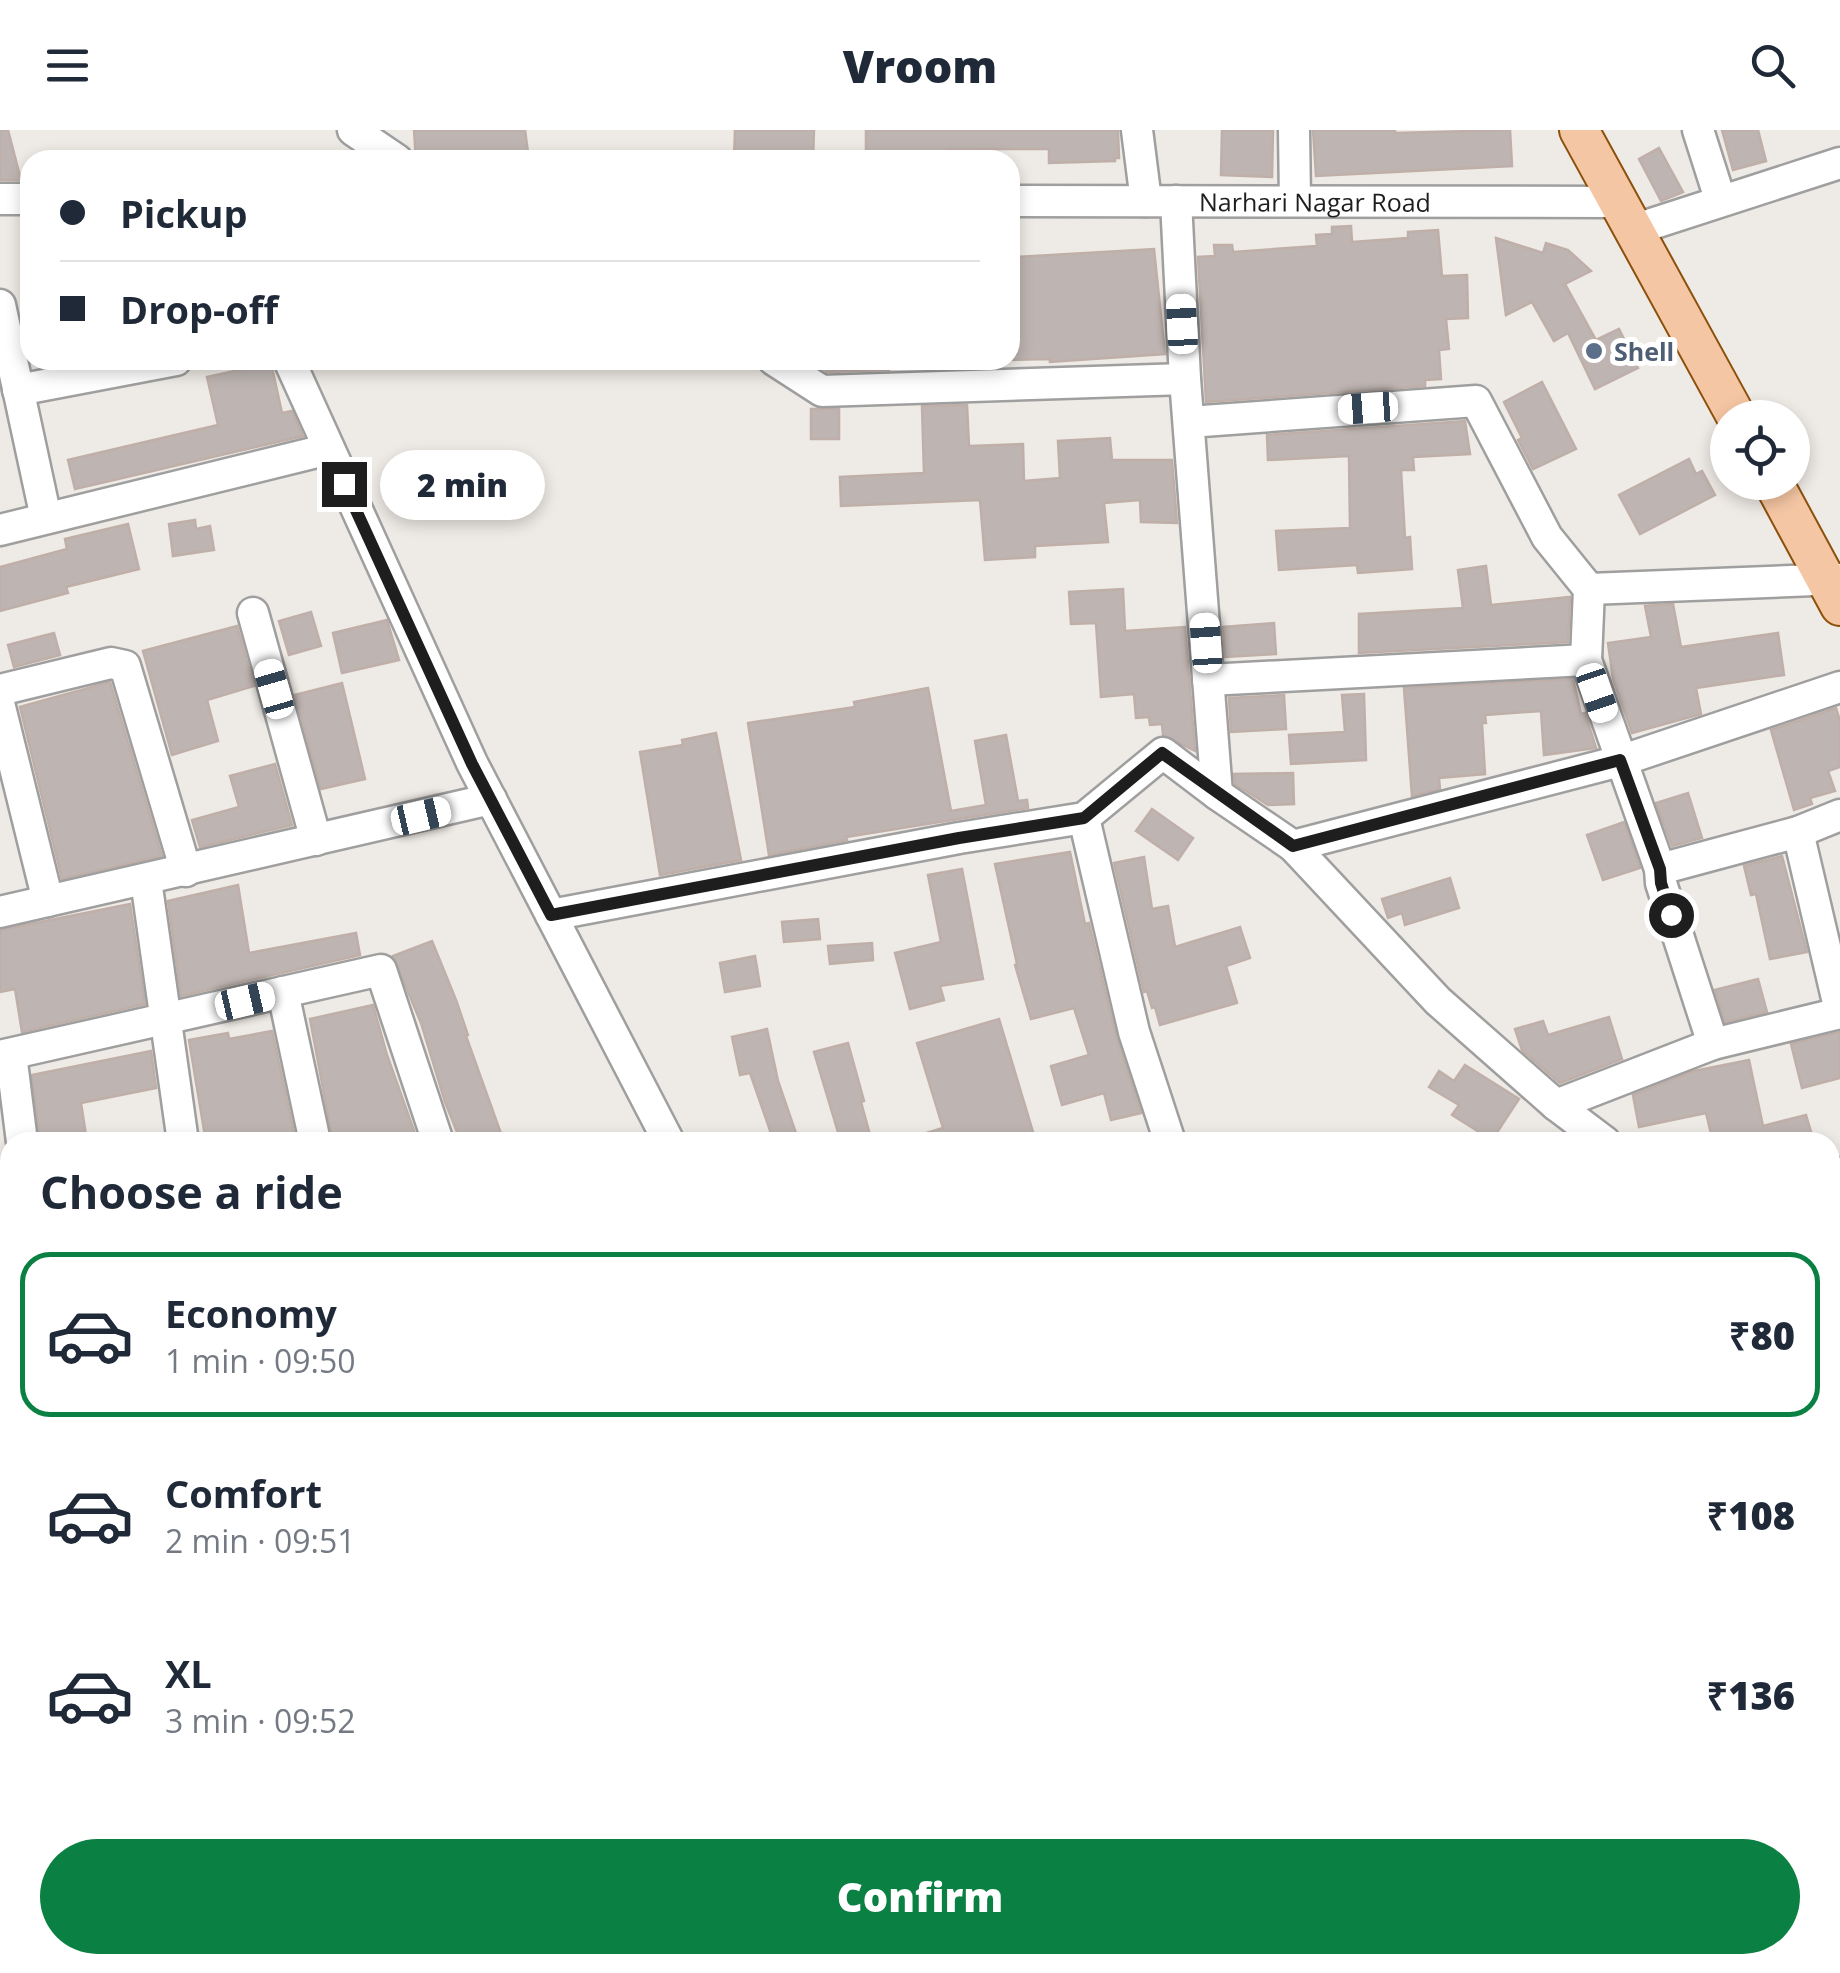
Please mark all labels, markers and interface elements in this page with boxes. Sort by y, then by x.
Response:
text: Vroom [843,35,997,96]
icon: menu [40,38,95,93]
icon: search [1745,38,1800,93]
street label: Narhari Nagar Road [1199,184,1431,219]
text: Pickup [120,187,248,239]
text: Drop-off [120,283,278,335]
car [1165,293,1199,355]
place label: Shell [1614,334,1674,368]
marker: Shell [1583,340,1605,362]
car [1337,391,1399,425]
map controls [1710,400,1810,500]
button: locate [1710,400,1810,500]
callout: 2 min [379,449,544,519]
route end [322,462,367,507]
text: 2 min [417,463,508,506]
car [1189,612,1223,674]
car [251,656,297,722]
car [1573,660,1621,726]
car [388,795,454,837]
route start [1649,893,1694,938]
car [212,980,278,1022]
text: Choose a ride [40,1161,343,1222]
text: Economy [165,1287,337,1339]
icon: car [45,1290,135,1380]
text: ₹80 [1729,1309,1795,1361]
text: 1 min · 09:50 [165,1339,356,1382]
text: Comfort [165,1467,322,1519]
icon: car [45,1470,135,1560]
text: ₹108 [1706,1489,1795,1541]
text: 2 min · 09:51 [165,1519,356,1562]
text: XL [165,1647,212,1699]
icon: car [45,1650,135,1740]
text: ₹136 [1706,1669,1795,1721]
text: 3 min · 09:52 [165,1699,356,1742]
button: Confirm [40,1839,1800,1954]

